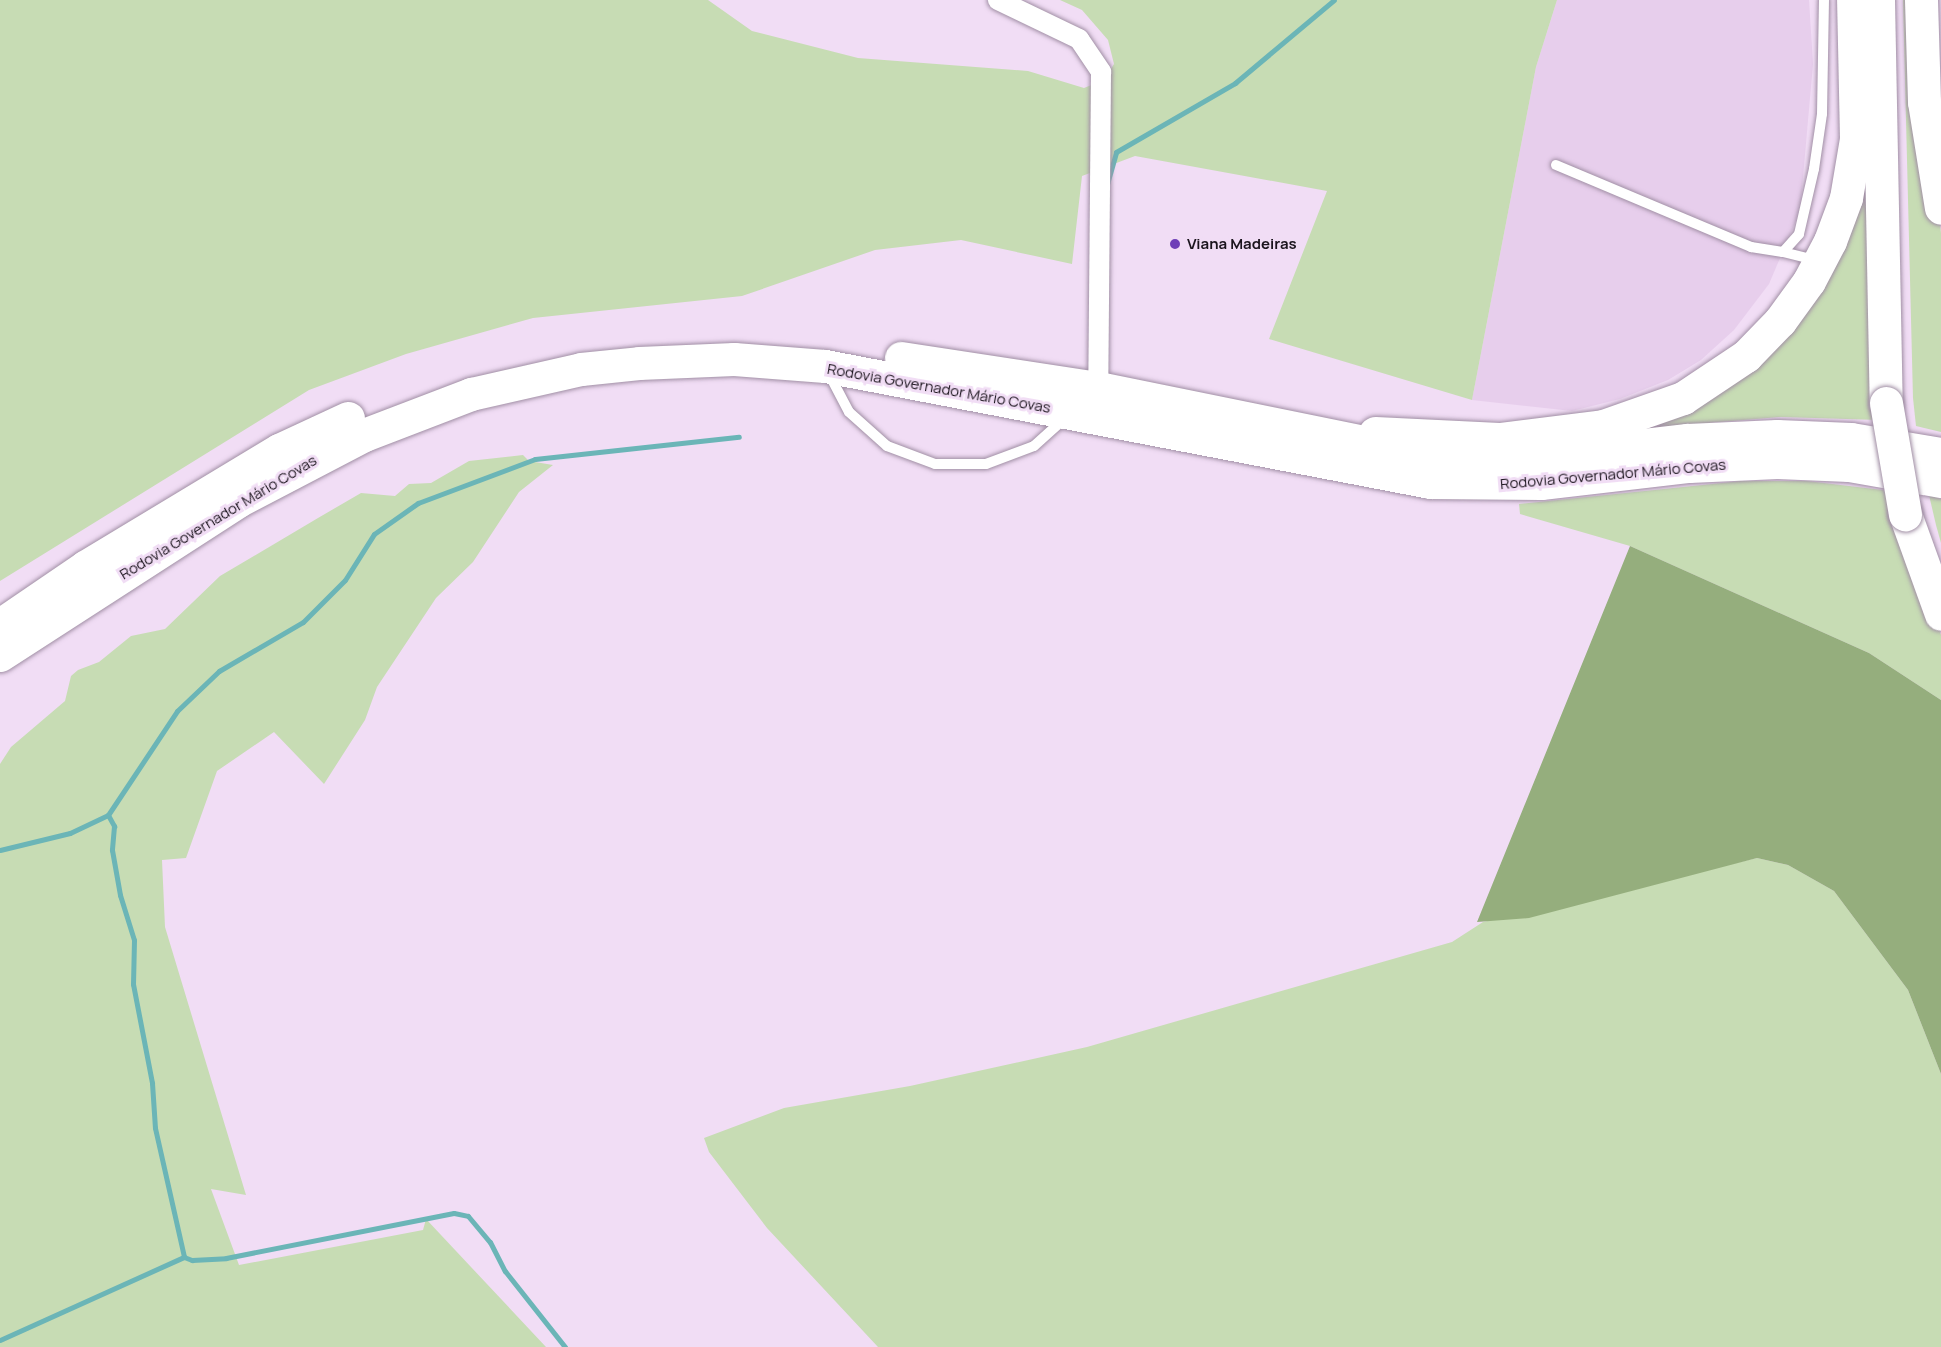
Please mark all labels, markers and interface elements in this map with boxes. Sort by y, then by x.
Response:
place label: Viana Madeiras [1187,235,1297,253]
marker: Viana Madeiras [1168,237,1182,251]
street label: Rodovia Governador Mário Covas [826,359,1052,417]
street label: Rodovia Governador Mário Covas [116,451,320,583]
street label: Rodovia Governador Mário Covas [1499,455,1727,493]

